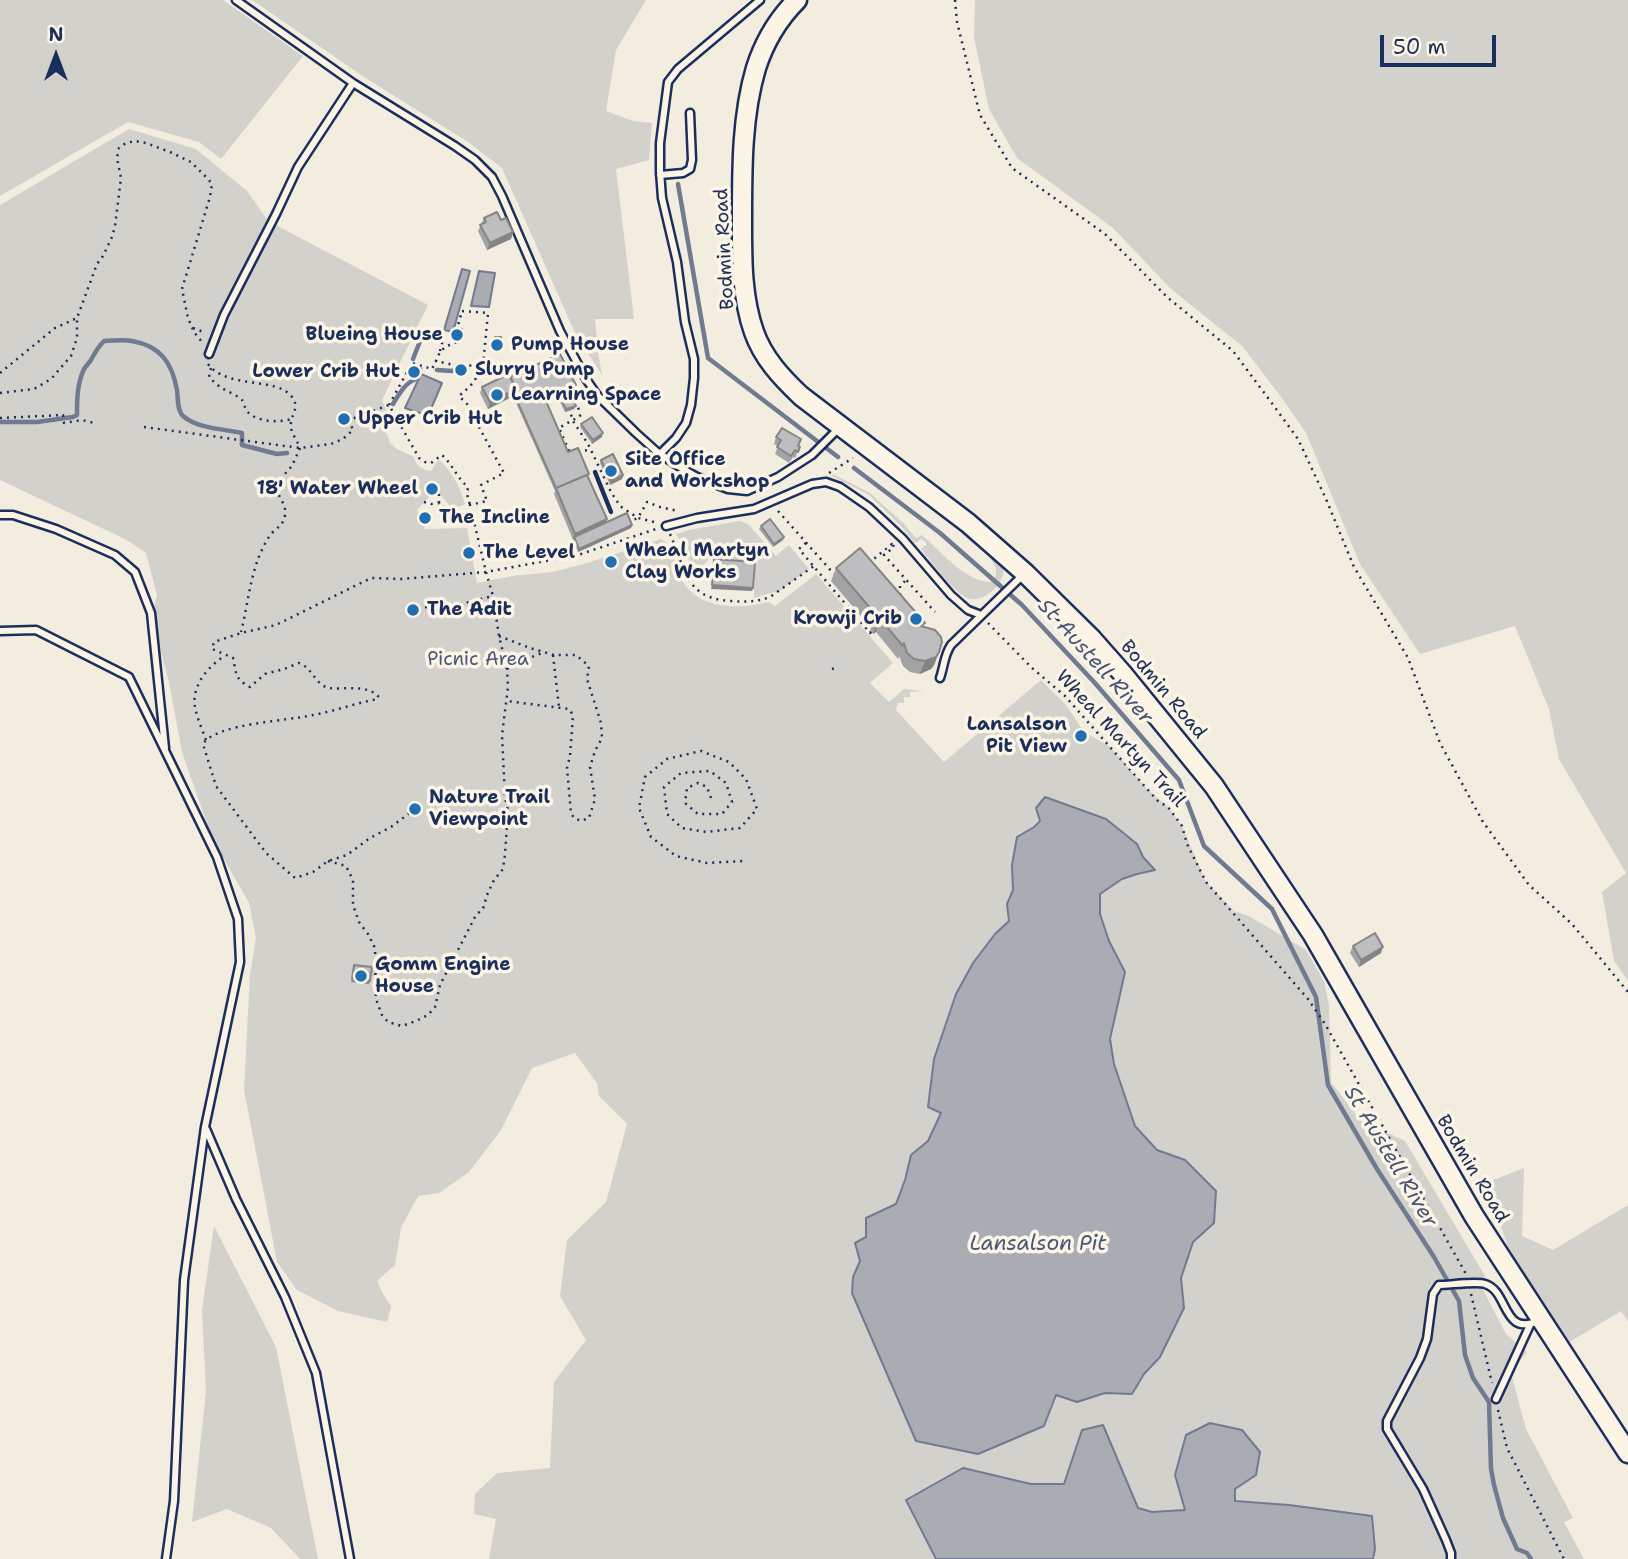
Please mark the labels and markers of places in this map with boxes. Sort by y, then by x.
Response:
place label: Blueing House [306,324,443,346]
marker: Blueing House [449,327,465,343]
place label: Pump House [511,334,629,356]
marker: Pump House [489,337,505,353]
place label: Slurry Pump [475,359,594,381]
place label: Lower Crib Hut [252,361,400,383]
marker: Slurry Pump [453,362,469,378]
marker: Lower Crib Hut [406,364,422,380]
place label: Learning Space [511,384,661,406]
marker: Learning Space [489,387,505,403]
place label: Upper Crib Hut [358,408,502,430]
marker: Upper Crib Hut [336,411,352,427]
place label: Site Office and Workshop [625,449,769,493]
marker: Site Office and Workshop [603,463,619,479]
place label: 18' Water Wheel [256,478,418,500]
marker: 18' Water Wheel [424,481,440,497]
place label: The Incline [439,507,550,529]
marker: The Incline [417,510,433,526]
place label: Wheal Martyn Clay Works [625,540,769,584]
place label: The Level [483,542,575,564]
marker: The Level [461,545,477,561]
marker: Wheal Martyn Clay Works [603,554,619,570]
place label: The Adit [427,599,512,621]
marker: The Adit [405,602,421,618]
place label: Krowji Crib [793,608,902,630]
marker: Krowji Crib [908,611,924,627]
place label: Lansalson Pit View [967,714,1067,758]
marker: Lansalson Pit View [1073,728,1089,744]
place label: Nature Trail Viewpoint [429,787,550,831]
marker: Nature Trail Viewpoint [407,801,423,817]
place label: Gomm Engine House [375,954,511,998]
marker: Gomm Engine House [353,968,369,984]

